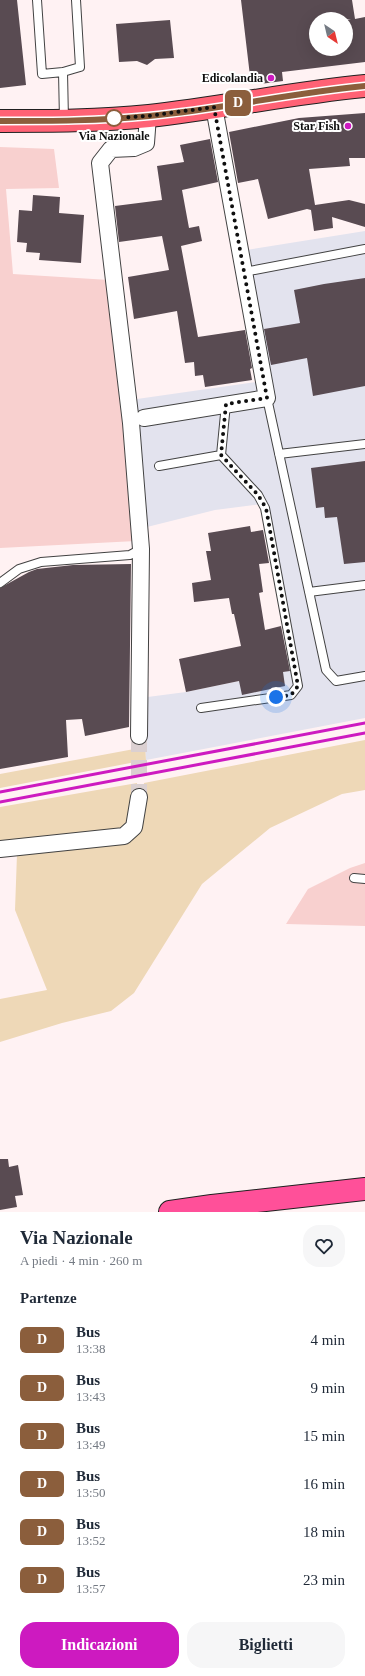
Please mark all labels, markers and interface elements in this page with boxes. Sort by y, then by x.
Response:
north arrow [309,12,353,56]
map controls [309,12,353,56]
place label: Edicolandia [202,71,263,85]
marker: Edicolandia [266,73,276,83]
line badge: D [225,90,251,116]
text: D [233,95,243,110]
marker: Via Nazionale [105,109,123,127]
place label: Star Fish [293,119,340,133]
marker: Star Fish [343,121,353,131]
place label: Via Nazionale [78,129,150,143]
your location [266,687,286,707]
button: heart [303,1225,345,1267]
text: Via Nazionale [20,1227,133,1248]
text: A piedi · 4 min · 260 m [20,1253,142,1268]
text: Partenze [20,1290,77,1306]
text: Bus [76,1324,100,1340]
text: D [37,1332,47,1347]
text: 4 min [310,1332,345,1348]
text: 13:38 [76,1341,106,1356]
text: Bus [76,1372,100,1388]
text: D [37,1380,47,1395]
text: 9 min [310,1380,345,1396]
text: 13:43 [76,1389,106,1404]
text: Bus [76,1420,100,1436]
text: D [37,1428,47,1443]
text: 15 min [303,1428,345,1444]
text: 13:49 [76,1437,106,1452]
text: Bus [76,1468,100,1484]
text: D [37,1476,47,1491]
text: 16 min [303,1476,345,1492]
text: 13:50 [76,1485,106,1500]
text: Bus [76,1516,100,1532]
text: D [37,1524,47,1539]
text: 18 min [303,1524,345,1540]
text: 13:52 [76,1533,106,1548]
text: Bus [76,1564,100,1580]
text: D [37,1572,47,1587]
text: 23 min [303,1572,345,1588]
text: 13:57 [76,1581,106,1596]
button: Indicazioni [20,1622,179,1668]
button: Biglietti [187,1622,345,1668]

